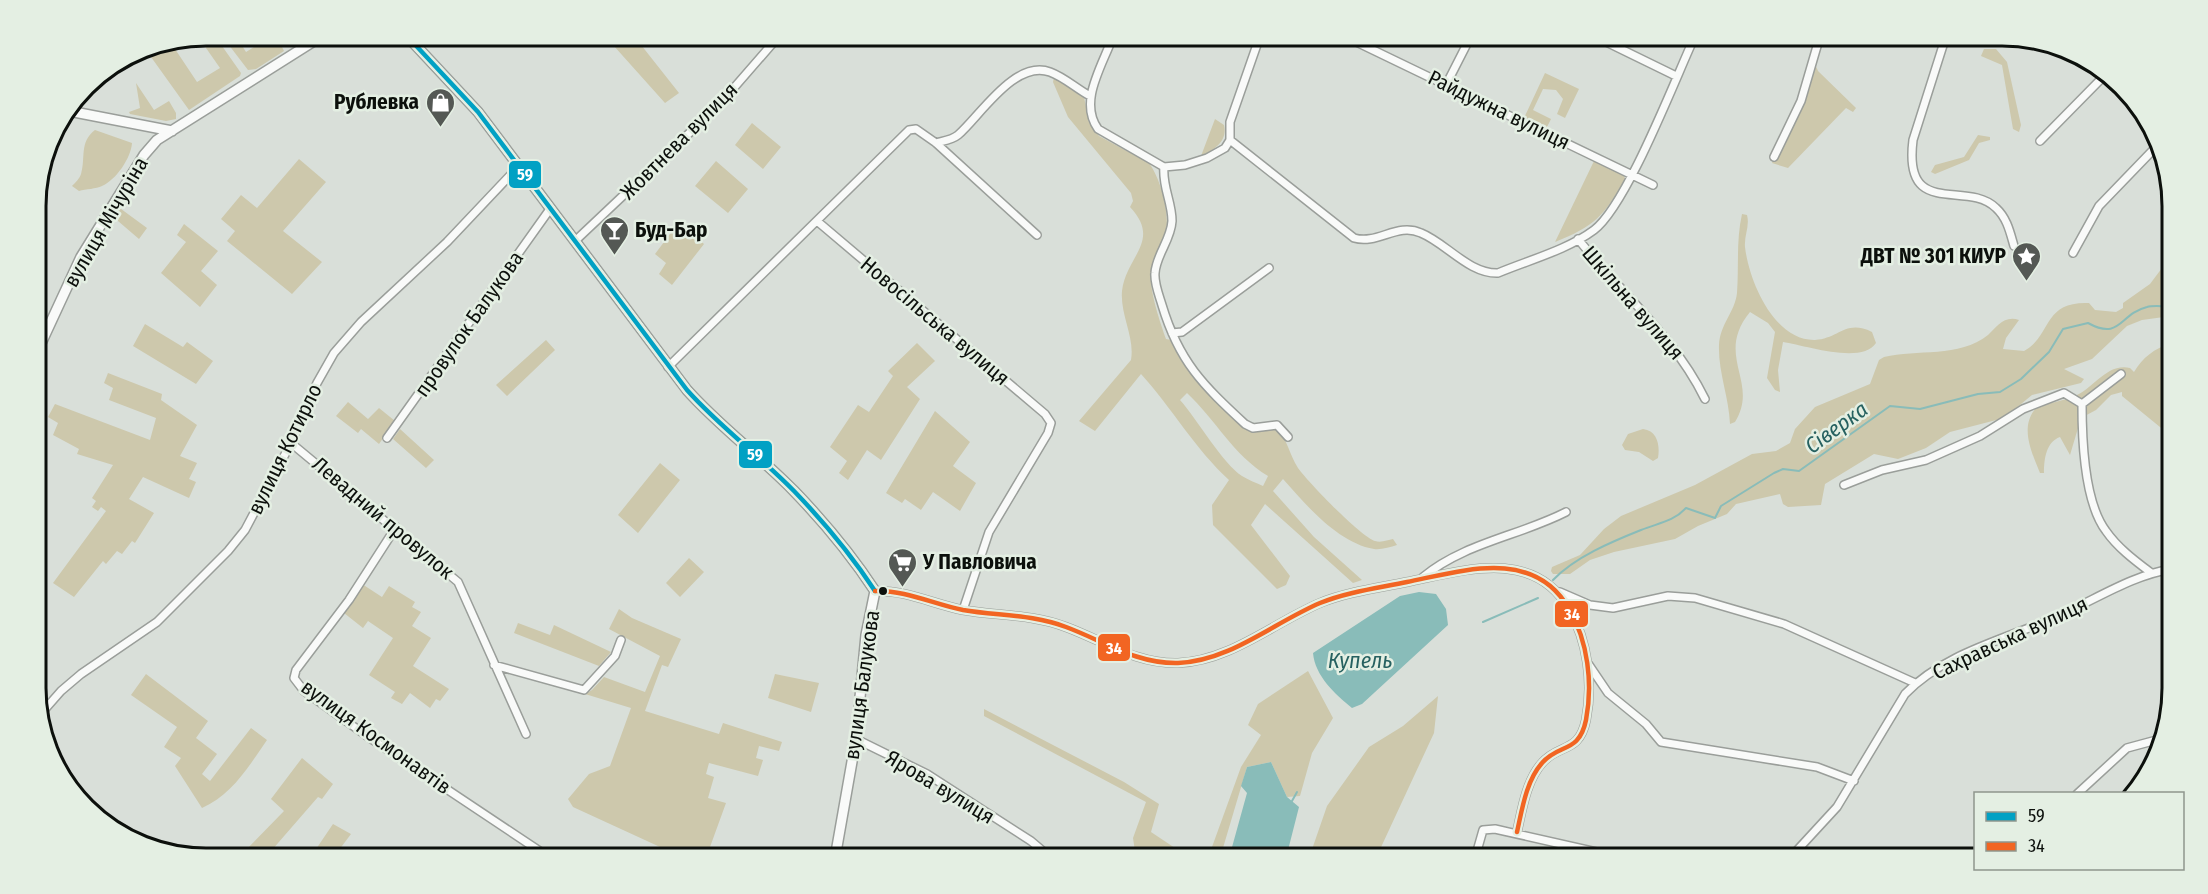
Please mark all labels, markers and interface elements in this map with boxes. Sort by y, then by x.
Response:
street label: Райдужна вулиця [1424,65,1574,155]
street label: Жовтнева вулиця [615,77,743,205]
shop icon: Рублевка [424,86,456,128]
place label: Рублевка [334,89,419,115]
street label: вулиця Мічуріна [58,152,154,292]
line badge: 59 [508,160,542,189]
text: 59 [517,165,533,184]
bar icon: Буд-Бар [598,214,630,256]
place label: Буд-Бар [635,217,707,243]
place icon: ДВТ № 301 КИУР [2011,240,2043,282]
street label: Шкільна вулиця [1576,241,1690,365]
place label: ДВТ № 301 КИУР [1860,243,2007,269]
street label: провулок Балукова [409,246,529,402]
street label: Новосільська вулиця [855,251,1015,391]
street label: вулиця Котирло [242,379,328,519]
water label: Сіверка [1800,396,1873,459]
line badge: 59 [738,440,773,469]
text: 59 [747,445,763,464]
street label: Левадний провулок [307,451,459,585]
supermarket icon: У Павловича [886,546,918,588]
place label: У Павловича [922,549,1037,575]
unlabelled marker [877,585,889,597]
street label: Сахравська вулиця [1928,591,2092,685]
line badge: 34 [1554,600,1589,628]
text: 34 [1563,605,1580,624]
street label: вулиця Балукова [839,609,885,761]
line badge: 34 [1097,633,1131,662]
text: 34 [1105,639,1122,658]
water label: Купель [1328,647,1392,674]
street label: вулиця Космонавтів [296,674,456,800]
street label: Ярова вулиця [881,744,999,830]
legend [1974,792,2184,870]
text: 59 [2028,805,2045,827]
text: 34 [2028,835,2045,857]

